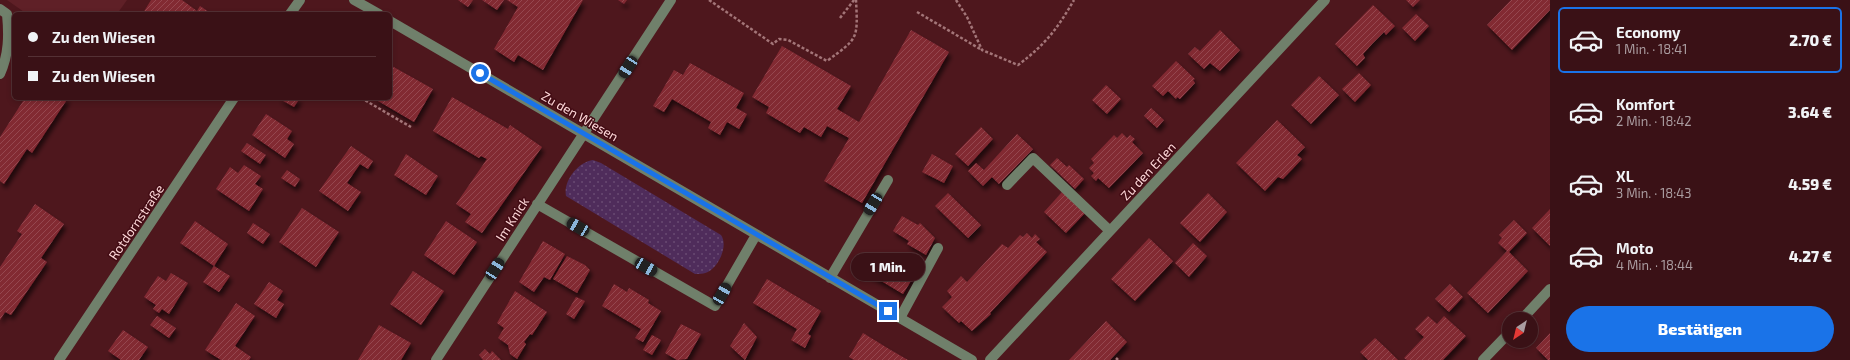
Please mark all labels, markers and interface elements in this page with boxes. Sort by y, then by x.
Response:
icon: car [1568,22,1604,58]
text: Economy [1616,23,1681,41]
text: Zu den Wiesen [52,28,155,46]
text: 2.70 € [1789,31,1832,49]
text: 1 Min. · 18:41 [1616,41,1687,57]
car [616,54,640,80]
route start [471,64,489,82]
text: Zu den Wiesen [52,67,155,85]
street label: Zu den Wiesen [539,88,621,144]
icon: car [1568,94,1604,130]
text: Komfort [1616,95,1675,113]
text: 3.64 € [1788,103,1832,121]
text: 2 Min. · 18:42 [1616,113,1692,129]
street label: Zu den Erlen [1117,139,1179,203]
icon: car [1568,166,1604,202]
text: XL [1616,167,1634,185]
text: 4.59 € [1788,175,1832,193]
street label: Rotdornstraße [105,181,167,263]
text: 3 Min. · 18:43 [1616,185,1692,201]
car [862,191,884,217]
street label: Im Knick [492,194,532,244]
car [565,216,591,238]
icon: car [1568,238,1604,274]
text: Moto [1616,239,1654,257]
text: 4.27 € [1789,247,1832,265]
callout: 1 Min. [851,253,925,281]
car [483,256,507,282]
car [633,256,659,278]
text: 4 Min. · 18:44 [1616,257,1693,273]
text: 1 Min. [870,259,906,275]
car [711,281,733,307]
route end [879,302,897,320]
button: Bestätigen [1566,306,1834,352]
north arrow [1502,312,1538,348]
map controls [1502,312,1538,348]

